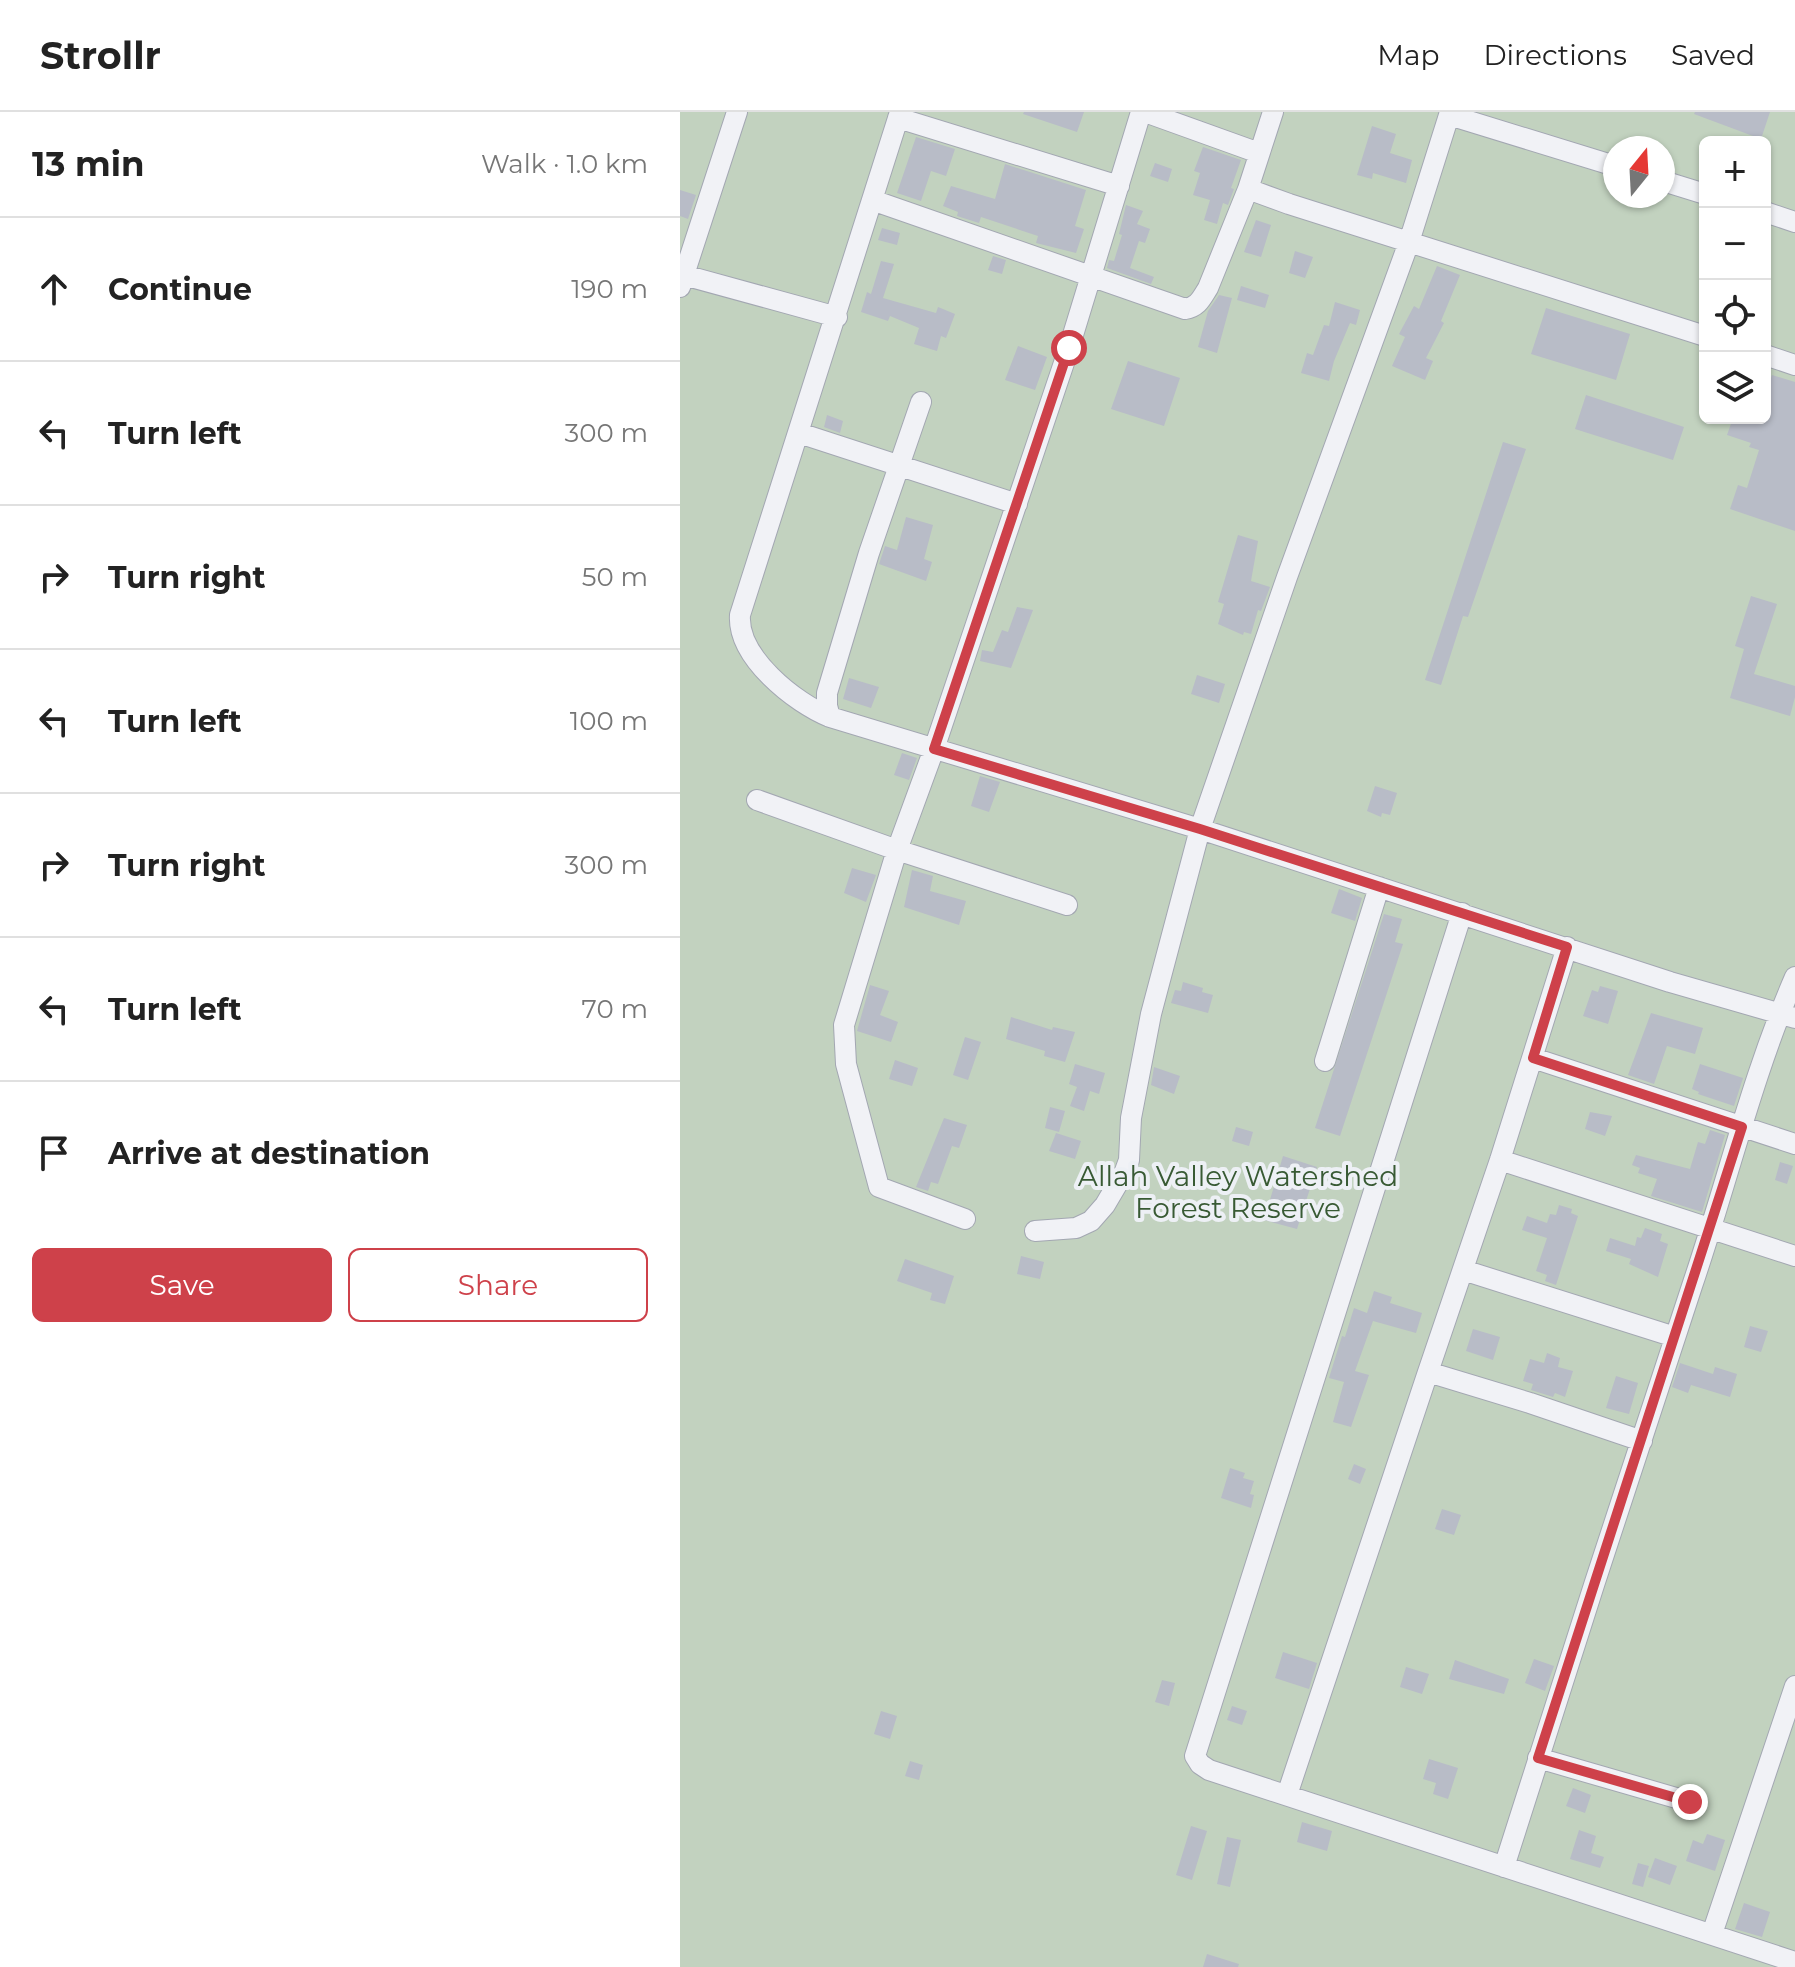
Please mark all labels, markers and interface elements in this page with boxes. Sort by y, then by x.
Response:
text: Strollr [40,32,161,79]
text: Map [1377,38,1439,72]
text: Directions [1483,38,1627,72]
text: Saved [1671,38,1755,72]
north arrow [1603,136,1675,208]
map controls [1699,136,1771,424]
button: + [1699,136,1771,208]
text: 13 min [32,143,144,185]
text: Walk · 1.0 km [481,148,648,180]
button: − [1699,208,1771,280]
icon: ahead [32,267,76,311]
text: Continue [108,271,252,308]
text: 190 m [571,273,648,305]
button: locate [1699,280,1771,352]
route start [1051,330,1087,366]
button: layers [1699,352,1771,424]
icon: left [32,411,76,455]
text: Turn left [108,415,241,452]
text: 300 m [565,417,648,449]
icon: right [32,555,76,599]
text: Turn right [108,559,265,596]
text: 50 m [582,561,648,593]
icon: left [32,699,76,743]
text: Turn left [108,703,241,740]
text: 100 m [570,705,648,737]
icon: right [32,843,76,887]
text: Turn right [108,847,265,884]
text: 300 m [565,849,648,881]
icon: left [32,987,76,1031]
text: Turn left [108,991,241,1028]
text: 70 m [582,993,648,1025]
icon: arrive [32,1131,76,1175]
text: Arrive at destination [108,1135,430,1172]
park label: Allah Valley Watershed Forest Reserve [1078,1159,1398,1225]
button: Save [32,1248,332,1322]
button: Share [348,1248,648,1322]
route end [1672,1784,1708,1820]

